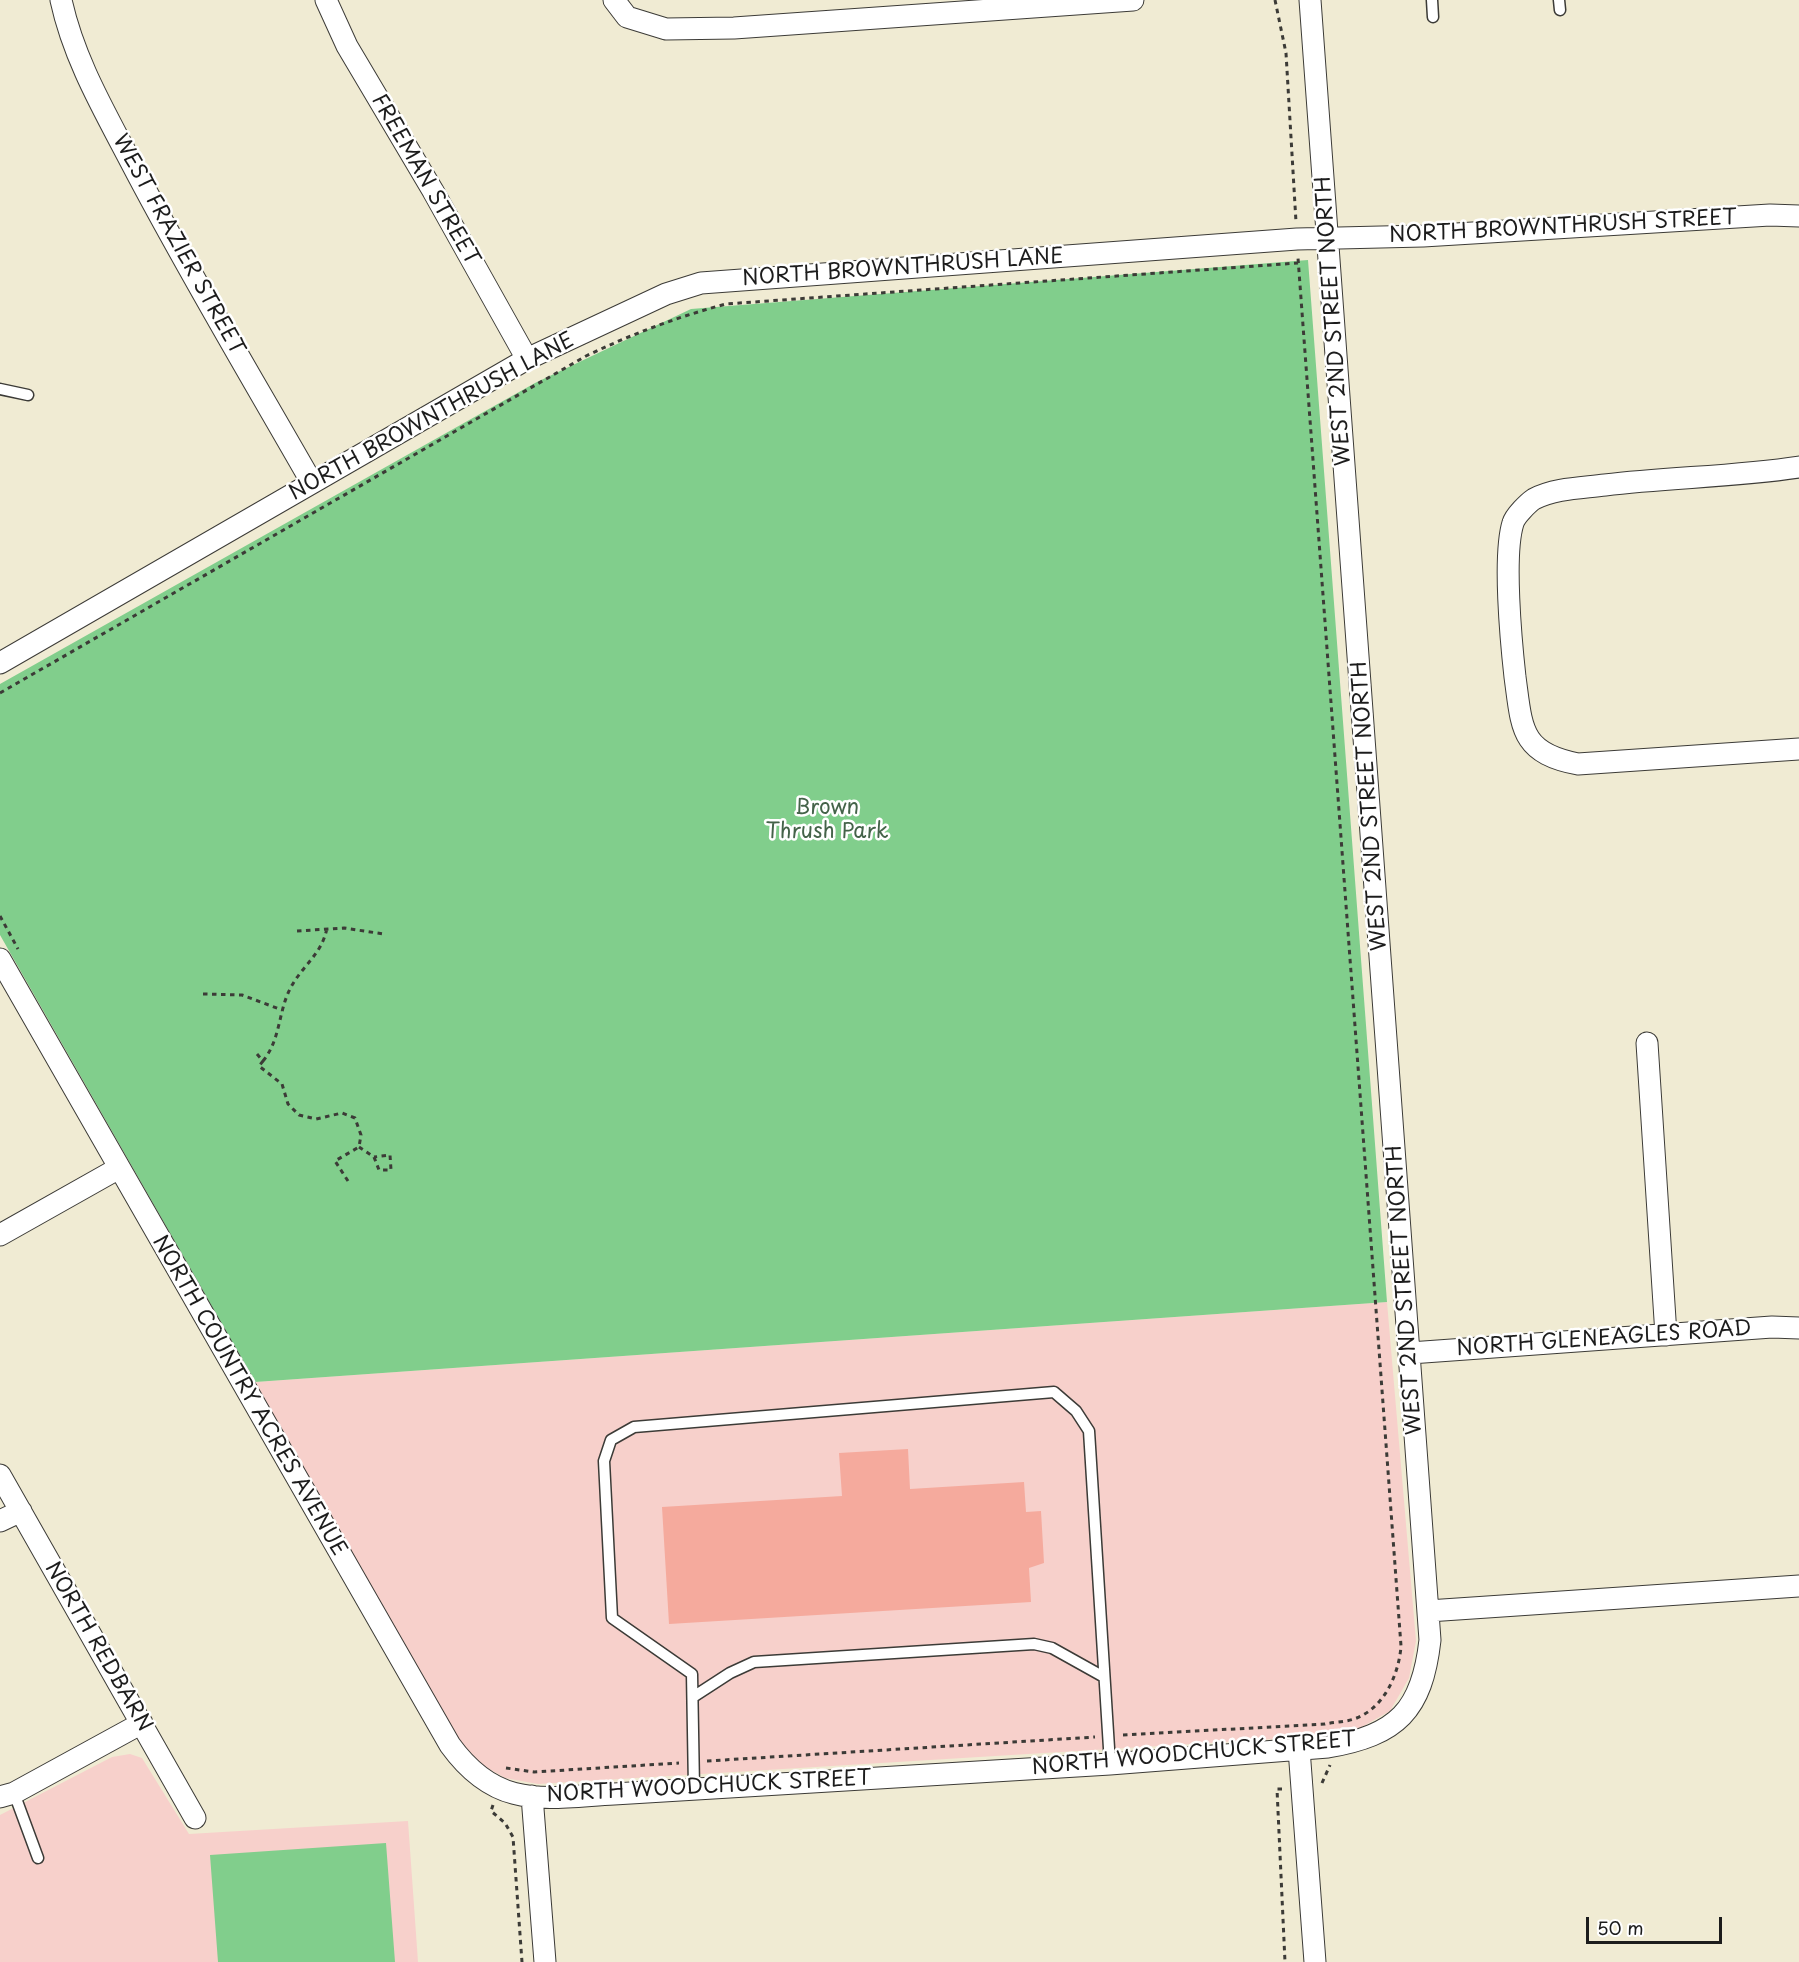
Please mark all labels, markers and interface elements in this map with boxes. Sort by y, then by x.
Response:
street label: FREEMAN STREET [366,90,484,270]
street label: WEST FRAZIER STREET [107,130,249,360]
street label: WEST 2ND STREET NORTH [1311,175,1357,467]
street label: NORTH BROWNTHRUSH STREET [1389,205,1737,249]
street label: NORTH BROWNTHRUSH LANE [741,244,1065,292]
street label: NORTH BROWNTHRUSH LANE [285,328,579,506]
street label: WEST 2ND STREET NORTH [1347,660,1393,952]
park label: Brown Thrush Park [765,795,889,845]
street label: WEST 2ND STREET NORTH [1382,1144,1428,1436]
street label: NORTH COUNTRY ACRES AVENUE [147,1231,351,1561]
street label: NORTH GLENEAGLES ROAD [1456,1316,1752,1362]
street label: NORTH REDBARN [39,1558,157,1736]
street label: NORTH WOODCHUCK STREET [1031,1727,1357,1781]
street label: NORTH WOODCHUCK STREET [546,1766,872,1808]
scale bar [1589,1905,1726,1943]
text: 50 m [1597,1914,1644,1941]

